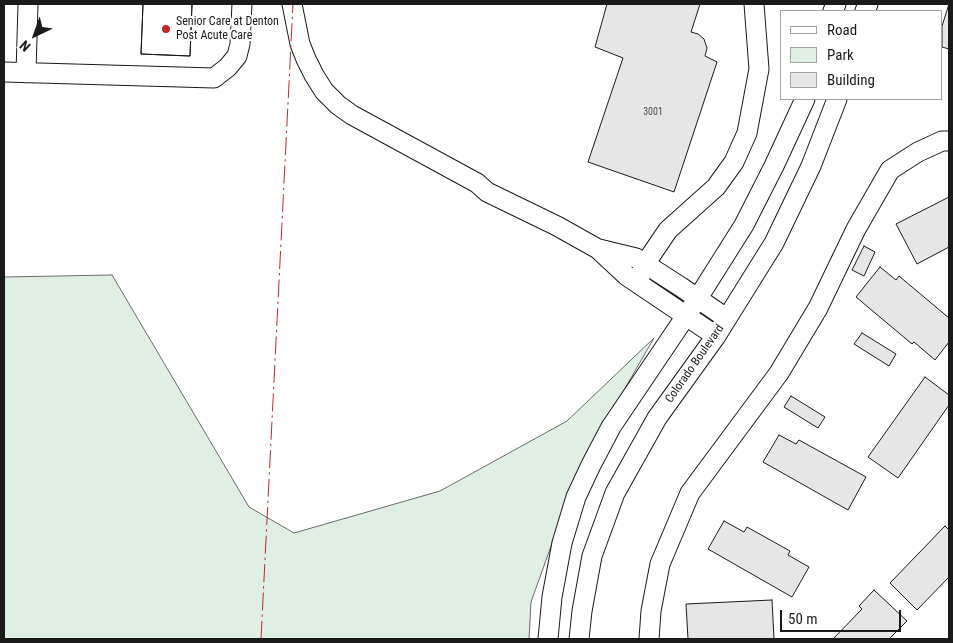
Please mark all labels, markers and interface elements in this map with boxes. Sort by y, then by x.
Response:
north arrow [10,10,60,60]
legend [780,10,943,100]
place label: Senior Care at Denton Post Acute Care [176,15,279,43]
text: Road [827,21,857,39]
marker: Senior Care at Denton Post Acute Care [160,23,172,35]
text: N [16,37,34,55]
text: Park [827,46,854,64]
text: Building [827,71,875,89]
house number: 3001 [643,106,663,118]
street label: Colorado Boulevard [663,322,727,406]
scale bar [783,600,904,632]
text: 50 m [788,610,818,628]

